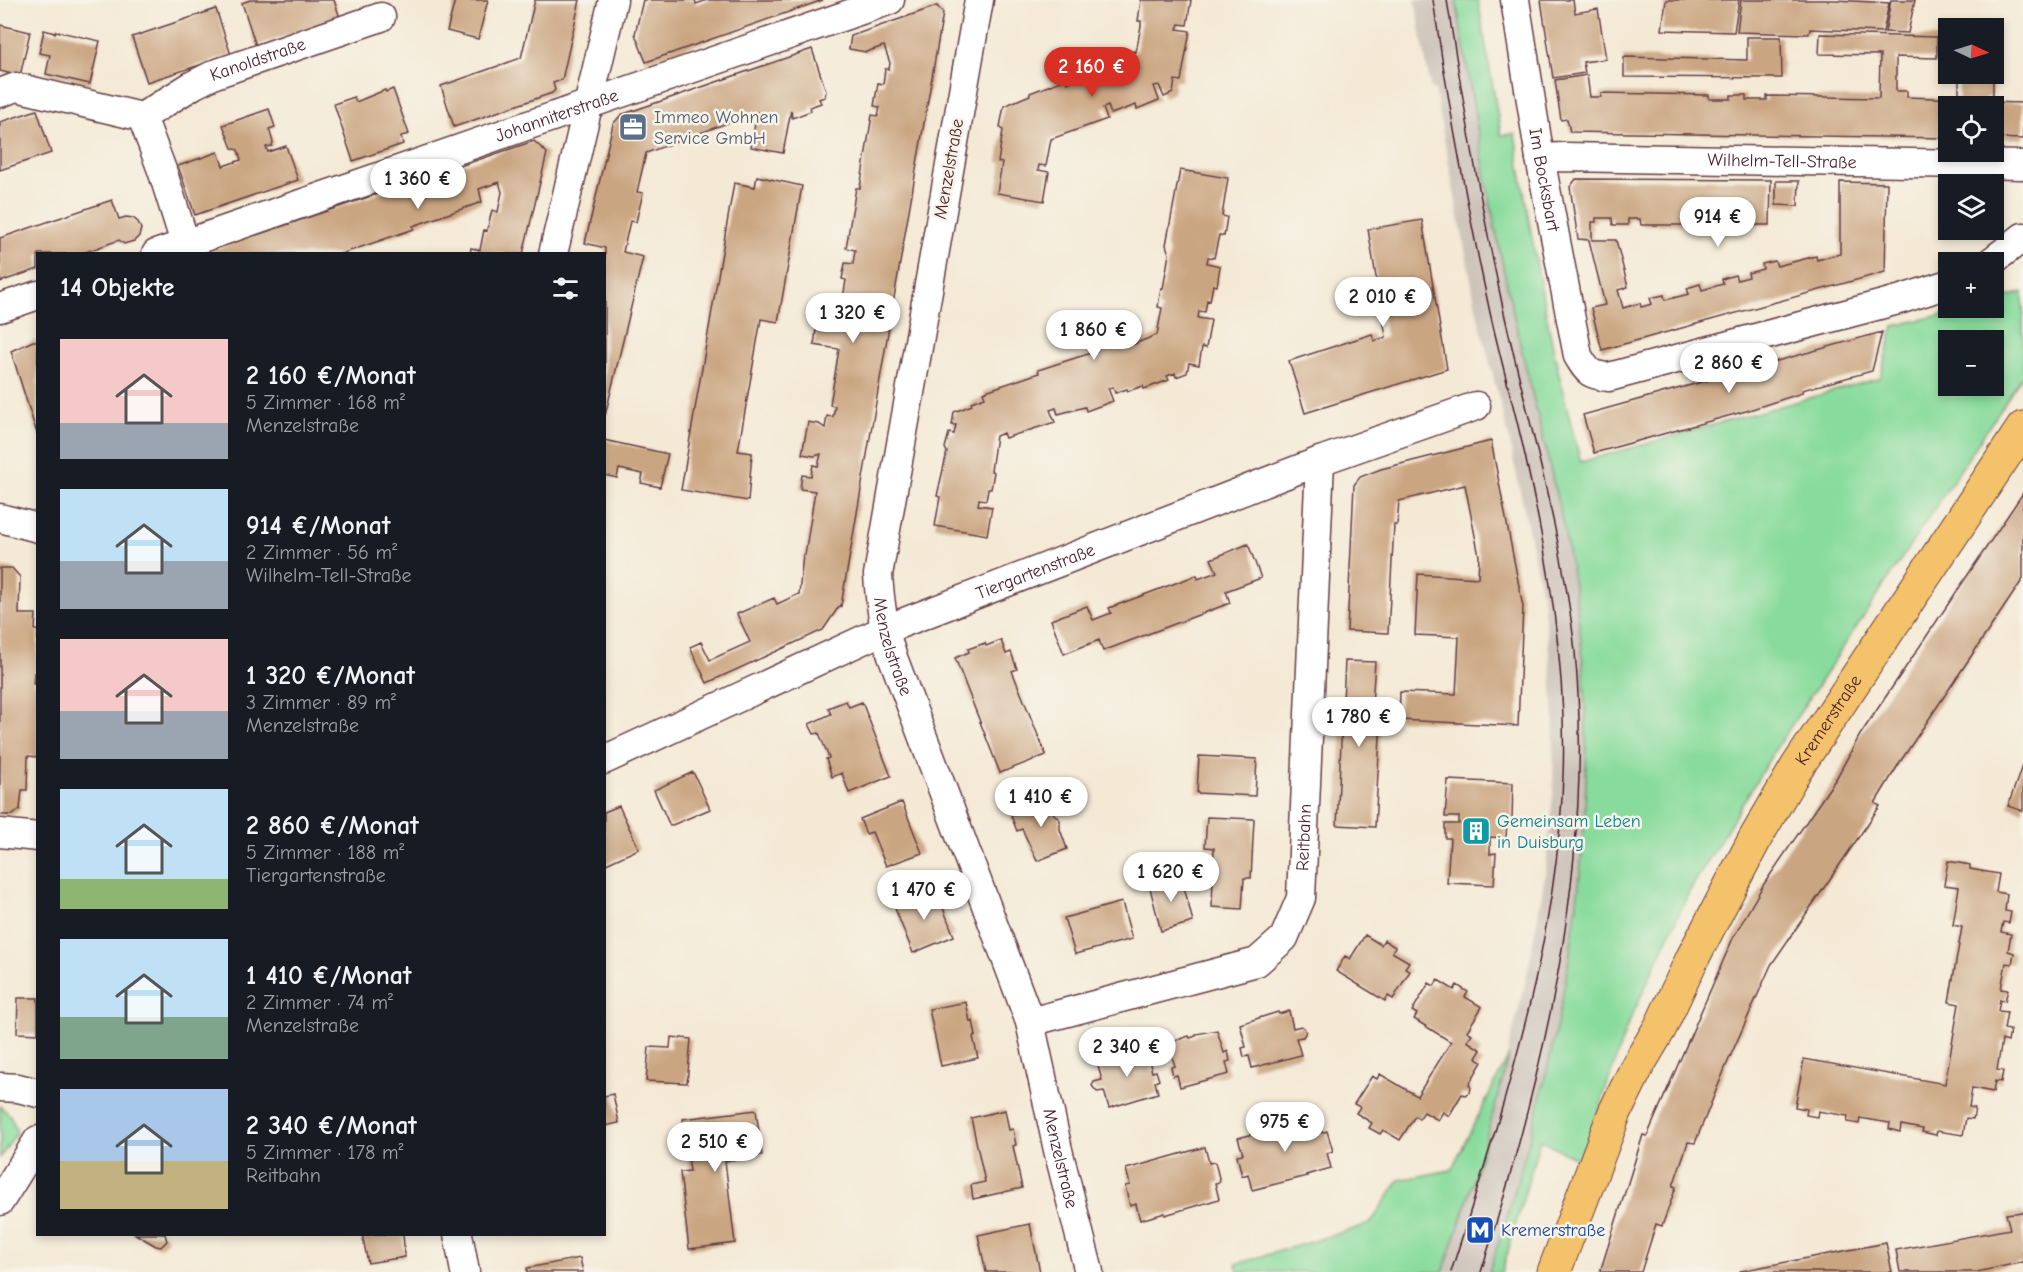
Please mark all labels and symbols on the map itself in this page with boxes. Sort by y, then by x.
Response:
north arrow [1938,18,2004,84]
street label: Kanoldstraße [207,33,308,85]
pin: 2 160 € [1037,47,1147,98]
street label: Johanniterstraße [492,84,621,146]
place label: Immeo Wohnen Service GmbH [654,107,778,149]
office icon: Immeo Wohnen Service GmbH [617,111,649,143]
street label: Menzelstraße [930,117,968,221]
street label: Im Bocksbart [1525,126,1565,234]
street label: Wilhelm-Tell-Straße [1707,149,1857,173]
pin: 1 360 € [363,159,473,210]
pin: 914 € [1676,197,1760,248]
pin: 2 010 € [1328,277,1438,328]
pin: 1 320 € [798,293,908,344]
pin: 1 860 € [1039,310,1149,361]
pin: 2 860 € [1674,343,1784,394]
street label: Tiergartenstraße [973,539,1098,604]
street label: Menzelstraße [869,596,917,699]
street label: Kremerstraße [1791,671,1866,769]
pin: 1 780 € [1304,697,1414,748]
pin: 1 410 € [986,777,1096,828]
street label: Reitbahn [1292,803,1316,872]
place label: Gemeinsam Leben in Duisburg [1497,811,1641,853]
building icon: Gemeinsam Leben in Duisburg [1460,815,1492,847]
pin: 1 620 € [1116,852,1226,903]
pin: 1 470 € [869,870,979,921]
pin: 2 340 € [1072,1027,1182,1078]
pin: 975 € [1243,1102,1327,1153]
street label: Menzelstraße [1039,1107,1083,1210]
pin: 2 510 € [660,1122,770,1173]
metro station icon: Kremerstraße [1464,1214,1496,1246]
place label: Kremerstraße [1501,1220,1605,1241]

